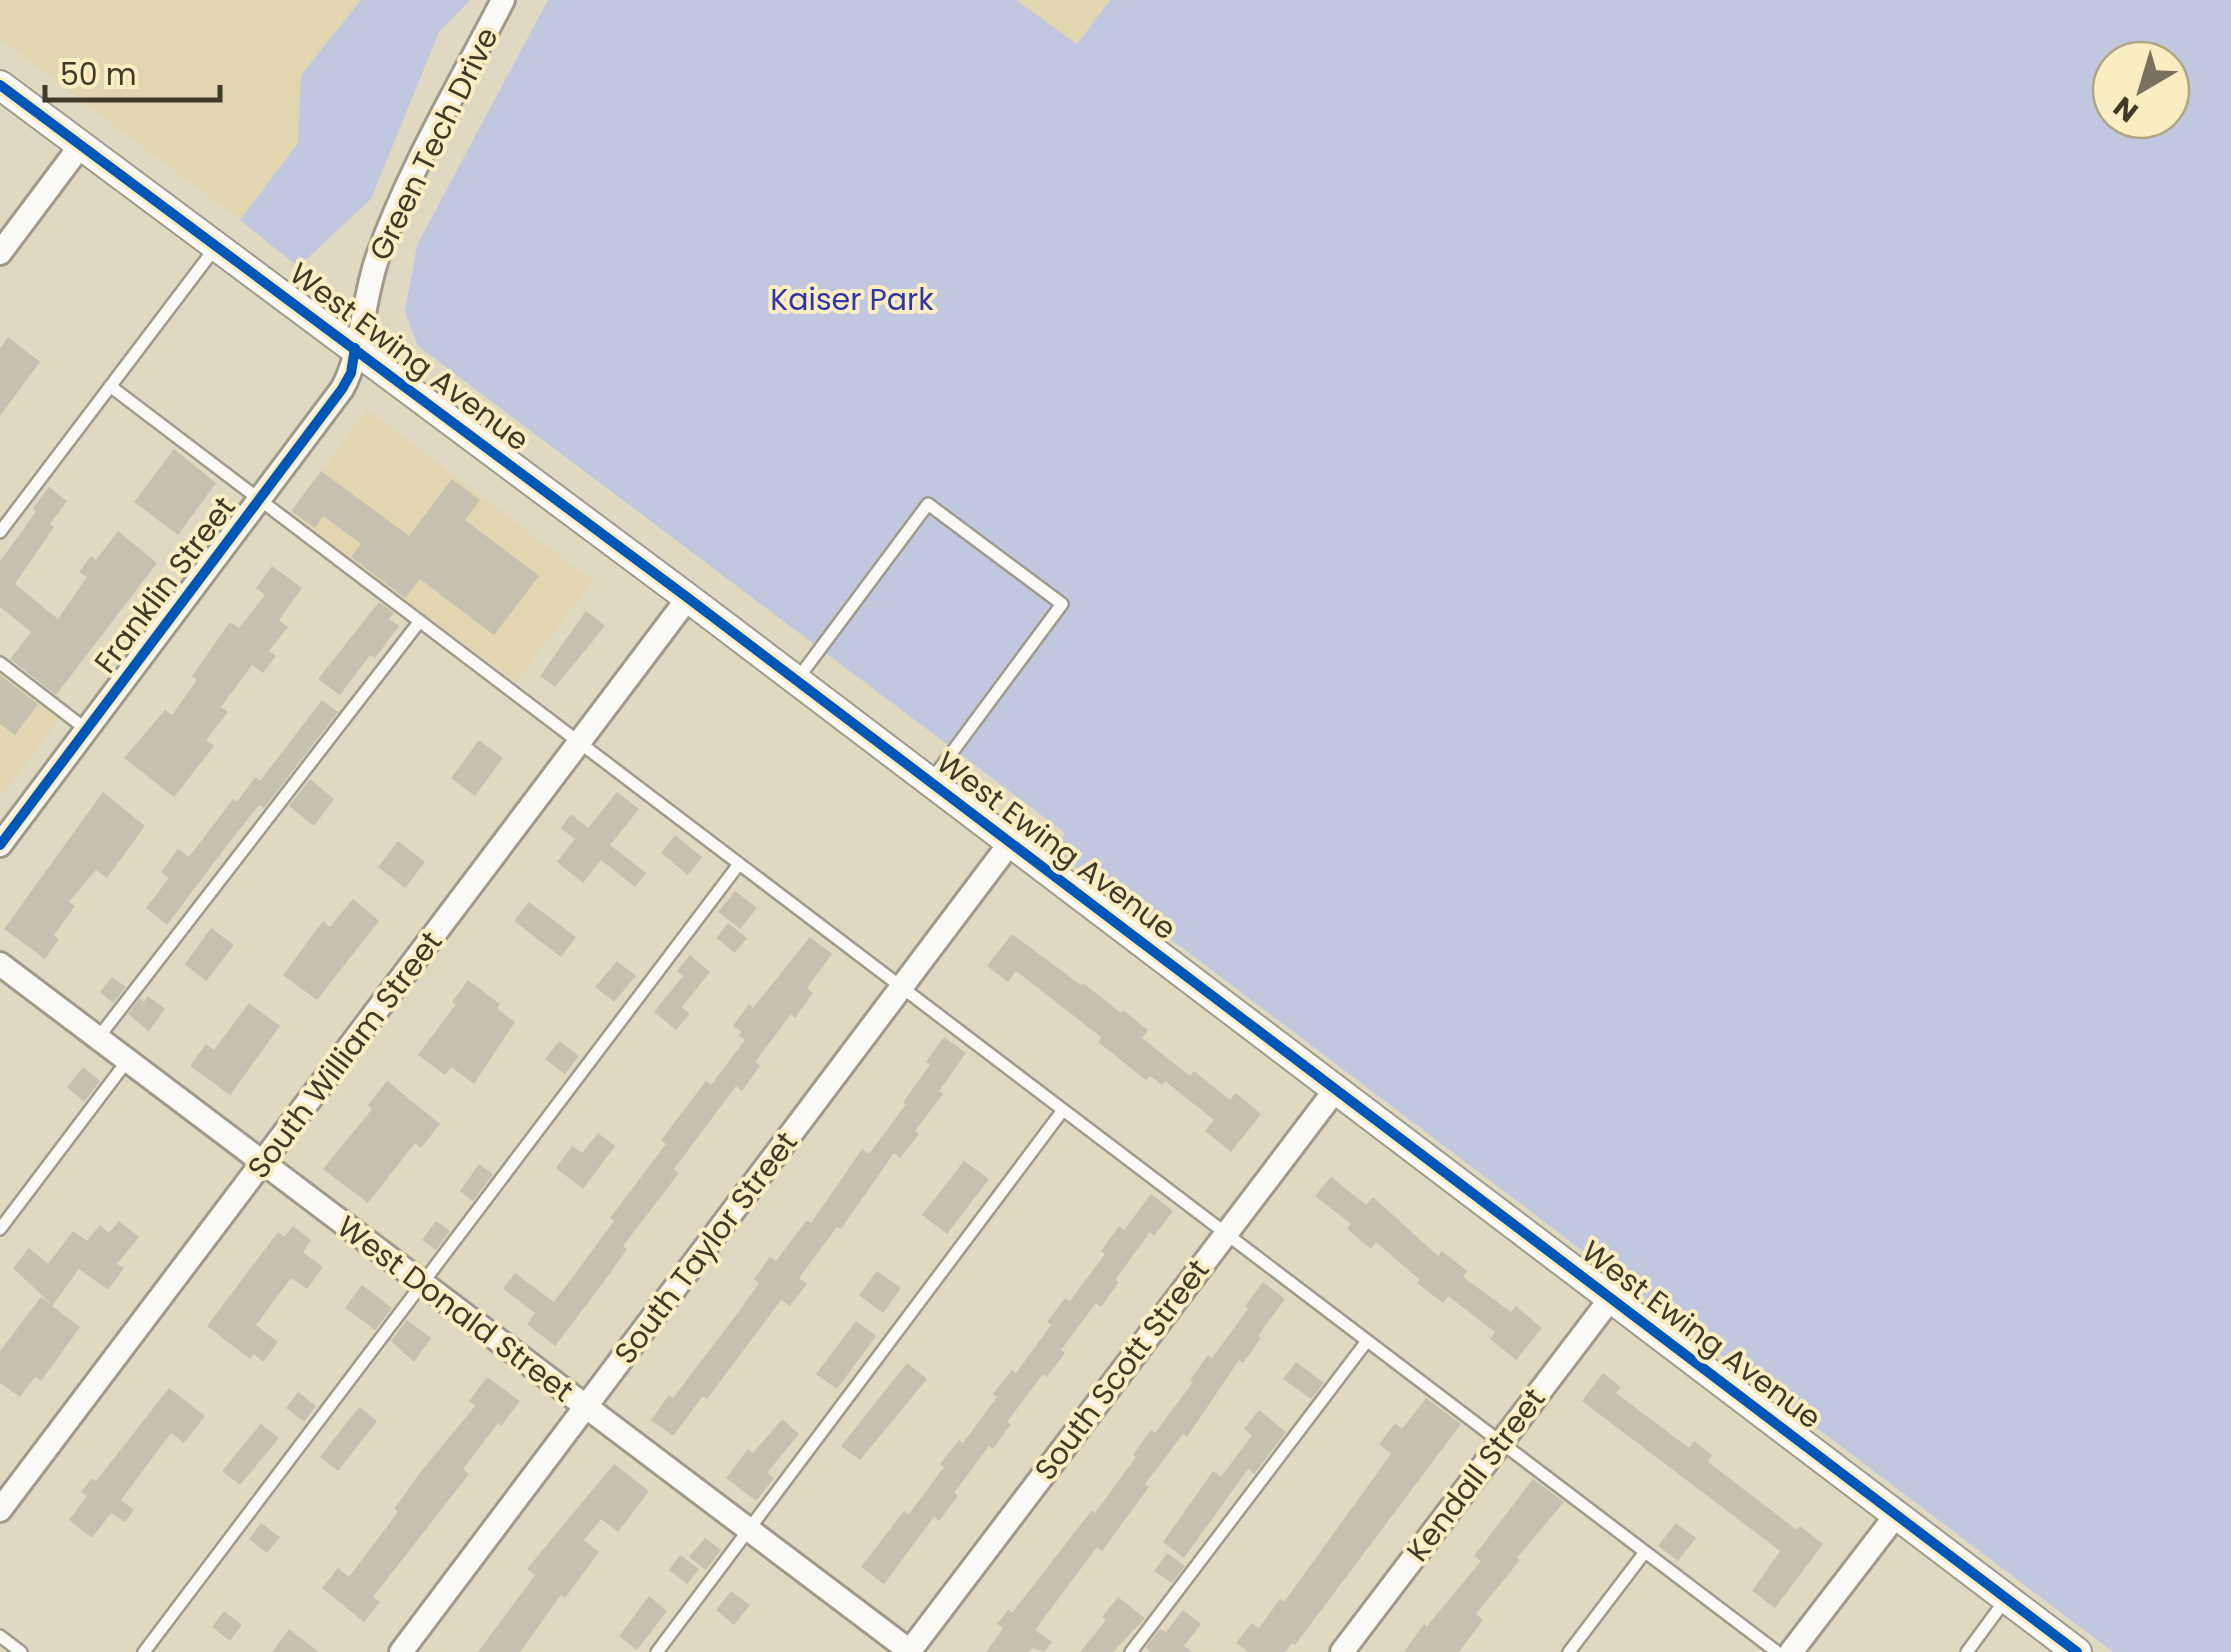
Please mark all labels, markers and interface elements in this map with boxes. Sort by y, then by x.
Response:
street label: Green Tech Drive [358,20,509,268]
scale bar [45,40,220,102]
north arrow [2091,40,2191,140]
text: 50 m [60,53,137,96]
text: N [2106,87,2146,131]
street label: West Ewing Avenue [281,252,538,461]
park label: Kaiser Park [770,278,934,321]
street label: Franklin Street [84,487,245,682]
street label: West Ewing Avenue [928,741,1185,950]
street label: South William Street [237,922,452,1187]
street label: South Taylor Street [604,1122,807,1373]
street label: West Donald Street [328,1205,582,1412]
street label: West Ewing Avenue [1573,1230,1830,1439]
street label: South Scott Street [1024,1250,1219,1489]
street label: Kendall Street [1396,1379,1555,1570]

